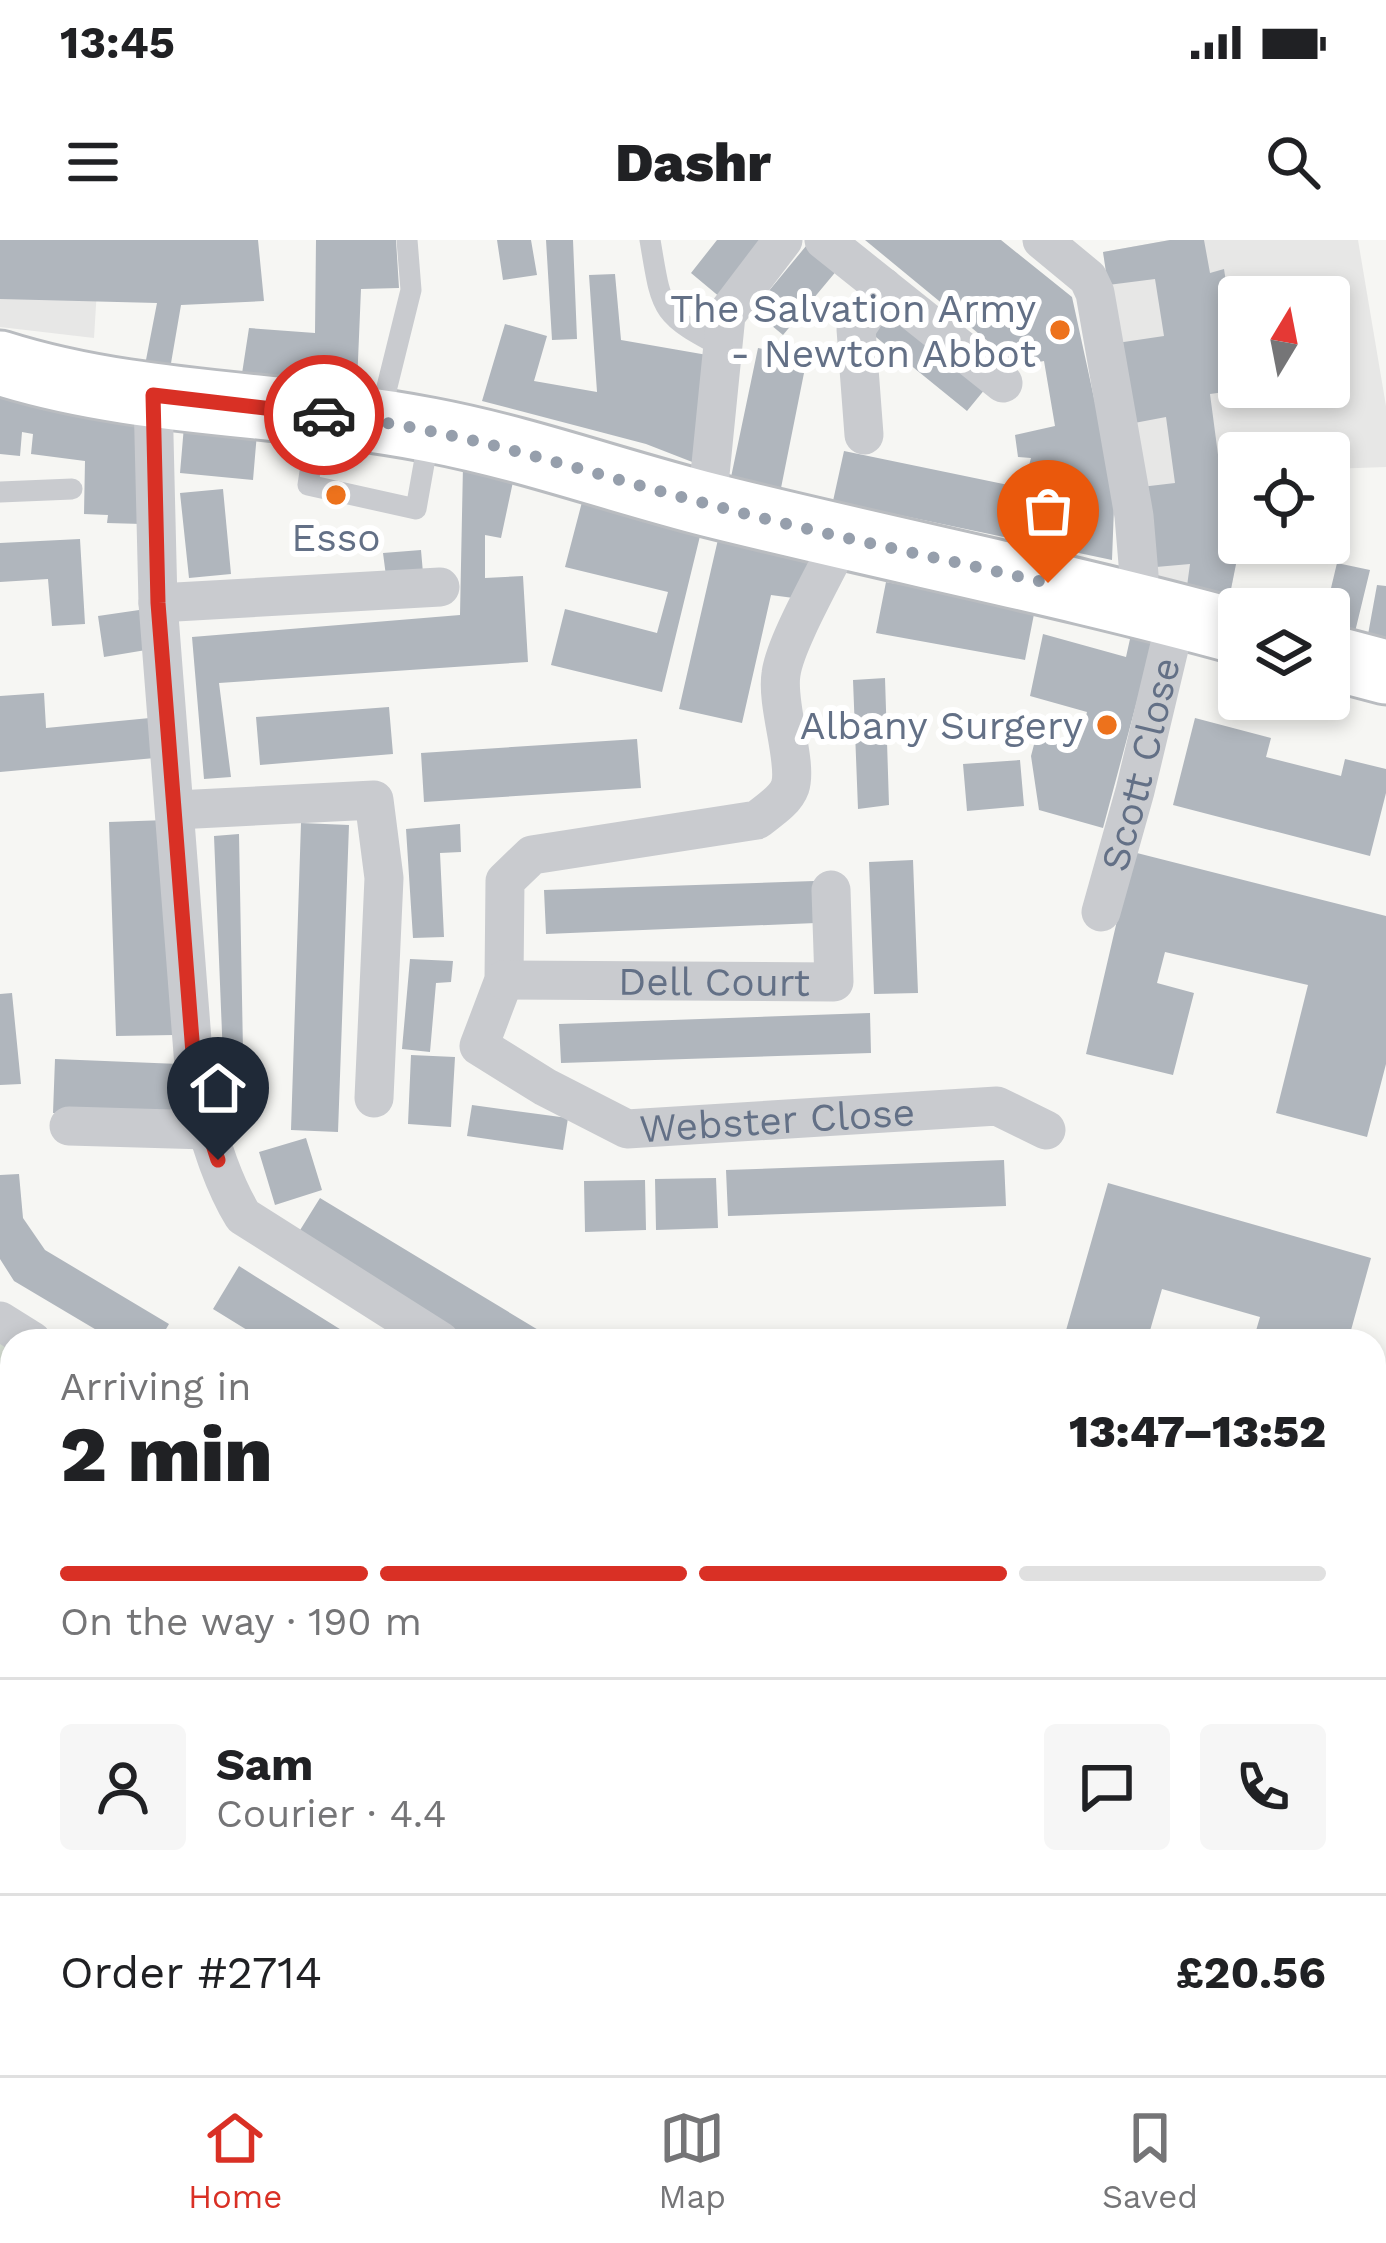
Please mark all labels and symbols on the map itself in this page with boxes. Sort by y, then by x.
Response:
north arrow [1218,276,1350,408]
place label: The Salvation Army - Newton Abbot [670,286,1036,376]
marker: The Salvation Army - Newton Abbot [1047,317,1073,343]
courier [264,355,384,475]
pin [997,460,1099,583]
marker: Esso [323,482,349,508]
place label: Esso [291,515,381,560]
street label: Scott Close [1091,653,1189,876]
place label: Albany Surgery [800,703,1083,748]
marker: Albany Surgery [1094,712,1120,738]
street label: Dell Court [618,958,810,1004]
pin [167,1037,269,1160]
street label: Webster Close [638,1089,916,1151]

